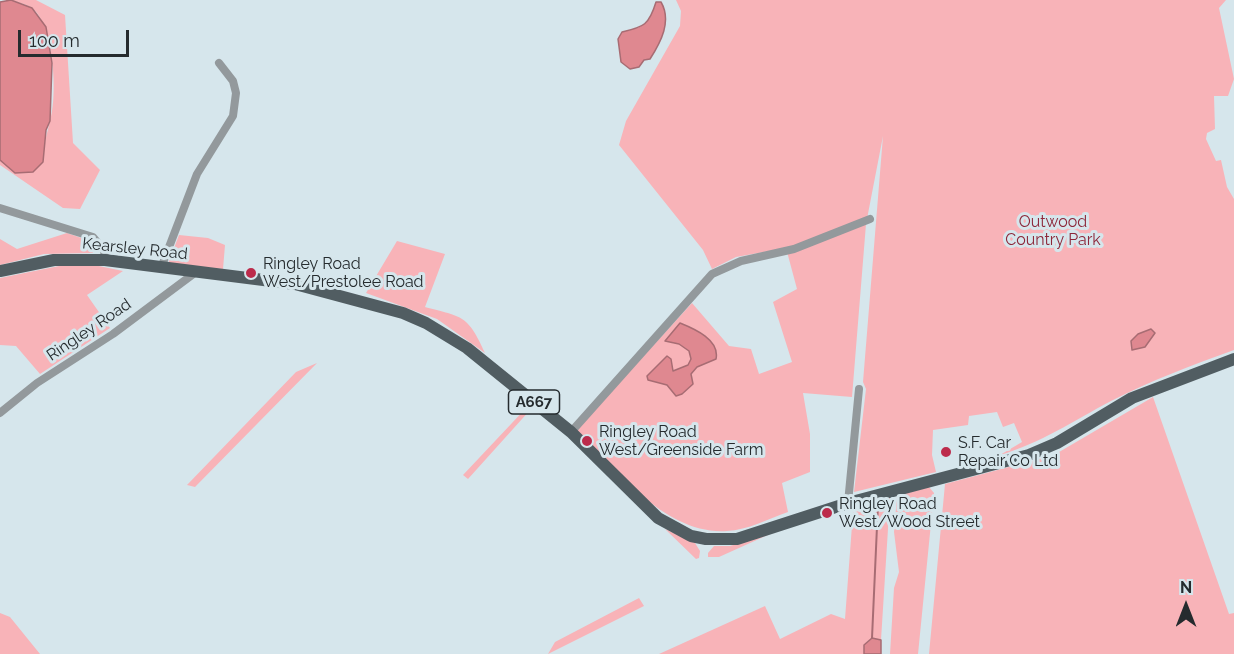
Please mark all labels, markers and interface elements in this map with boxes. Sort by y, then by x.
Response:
scale bar [21,18,132,56]
text: 100 m [29,30,80,51]
park label: Outwood Country Park [1005,212,1101,250]
street label: Kearsley Road [81,234,189,264]
place label: Ringley Road West/Prestolee Road [263,254,424,292]
marker: Ringley Road West/Prestolee Road [244,266,258,280]
street label: Ringley Road [43,295,135,365]
road number: A667 [508,390,560,414]
place label: Ringley Road West/Greenside Farm [599,422,763,460]
place label: S.F. Car Repair Co Ltd [958,433,1058,471]
marker: Ringley Road West/Greenside Farm [580,434,594,448]
marker: S.F. Car Repair Co Ltd [939,445,953,459]
place label: Ringley Road West/Wood Street [839,494,980,532]
marker: Ringley Road West/Wood Street [820,506,834,520]
north arrow [1156,576,1216,636]
text: N [1180,578,1192,597]

